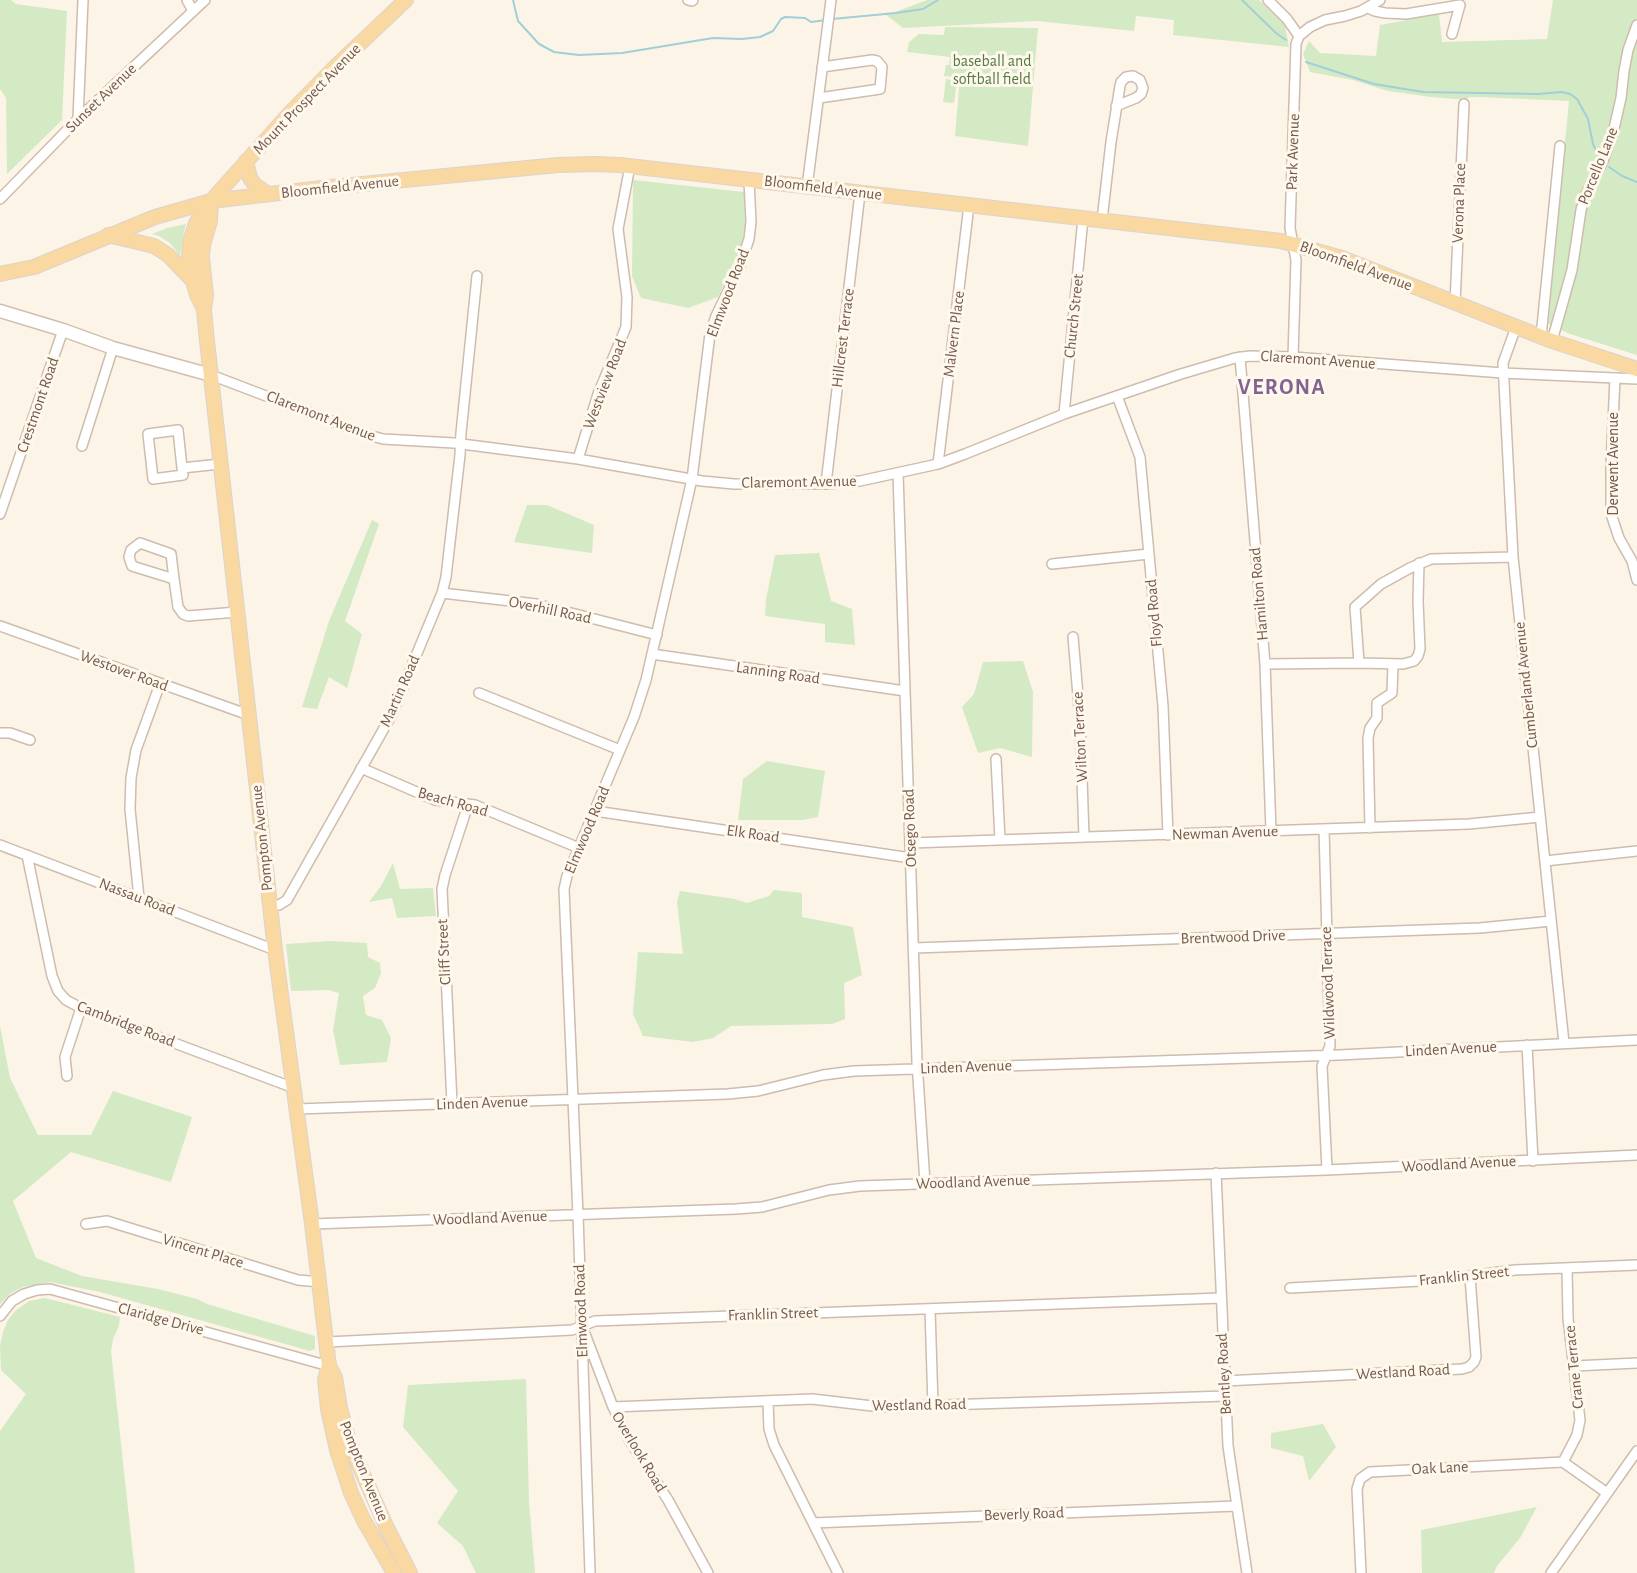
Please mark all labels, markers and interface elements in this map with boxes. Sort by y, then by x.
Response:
street label: Mount Prospect Avenue [249,39,365,159]
park label: baseball and softball field [953,51,1031,89]
street label: Sunset Avenue [61,59,141,137]
street label: Park Avenue [1282,113,1304,191]
street label: Porcello Lane [1574,124,1622,208]
street label: Verona Place [1448,163,1470,243]
street label: Bloomfield Avenue [280,171,400,203]
street label: Bloomfield Avenue [763,171,883,205]
street label: Bloomfield Avenue [1297,237,1415,295]
street label: Elmwood Road [702,246,754,340]
street label: Church Street [1060,273,1088,359]
street label: Hillcrest Terrace [827,287,859,389]
street label: Malvern Place [939,290,969,378]
street label: Westview Road [579,336,631,432]
street label: Claremont Avenue [1260,346,1376,374]
street label: Crestmont Road [13,355,63,455]
district label: VERONA [1238,374,1326,400]
street label: Claremont Avenue [264,386,378,446]
street label: Derwent Avenue [1603,412,1623,516]
street label: Claremont Avenue [741,471,857,493]
street label: Hamilton Road [1245,546,1273,642]
street label: Floyd Road [1141,578,1167,648]
street label: Overhill Road [507,592,593,628]
street label: Cumberland Avenue [1510,621,1542,749]
street label: Westover Road [77,646,171,696]
street label: Martin Road [376,652,424,730]
street label: Lanning Road [735,658,821,688]
street label: Wilton Terrace [1068,691,1092,783]
street label: Beach Road [416,783,490,821]
street label: Elmwood Road [560,783,614,877]
street label: Pompton Avenue [247,784,277,892]
street label: Otsego Road [899,788,921,868]
street label: Elk Road [725,821,781,847]
street label: Newman Avenue [1172,822,1278,844]
street label: Nassau Road [96,874,178,920]
street label: Cliff Street [433,918,455,986]
street label: Brentwood Drive [1180,926,1286,948]
street label: Wildwood Terrace [1316,926,1340,1040]
street label: Cambridge Road [74,997,178,1051]
street label: Linden Avenue [1405,1037,1497,1061]
street label: Linden Avenue [920,1056,1012,1078]
street label: Linden Avenue [436,1092,528,1114]
street label: Woodland Avenue [1401,1151,1517,1177]
street label: Woodland Avenue [915,1170,1031,1194]
street label: Woodland Avenue [432,1206,548,1230]
street label: Vincent Place [160,1230,246,1272]
street label: Franklin Street [1418,1262,1510,1290]
street label: Elmwood Road [570,1264,592,1358]
street label: Claridge Drive [116,1298,206,1340]
street label: Franklin Street [727,1303,819,1325]
street label: Crane Terrace [1560,1324,1588,1410]
street label: Bentley Road [1212,1333,1236,1415]
street label: Westland Road [1355,1360,1451,1384]
street label: Westland Road [872,1395,966,1415]
street label: Overlook Road [607,1408,671,1496]
street label: Pompton Avenue [335,1418,393,1524]
street label: Oak Lane [1411,1457,1469,1479]
street label: Beverly Road [984,1503,1064,1525]

